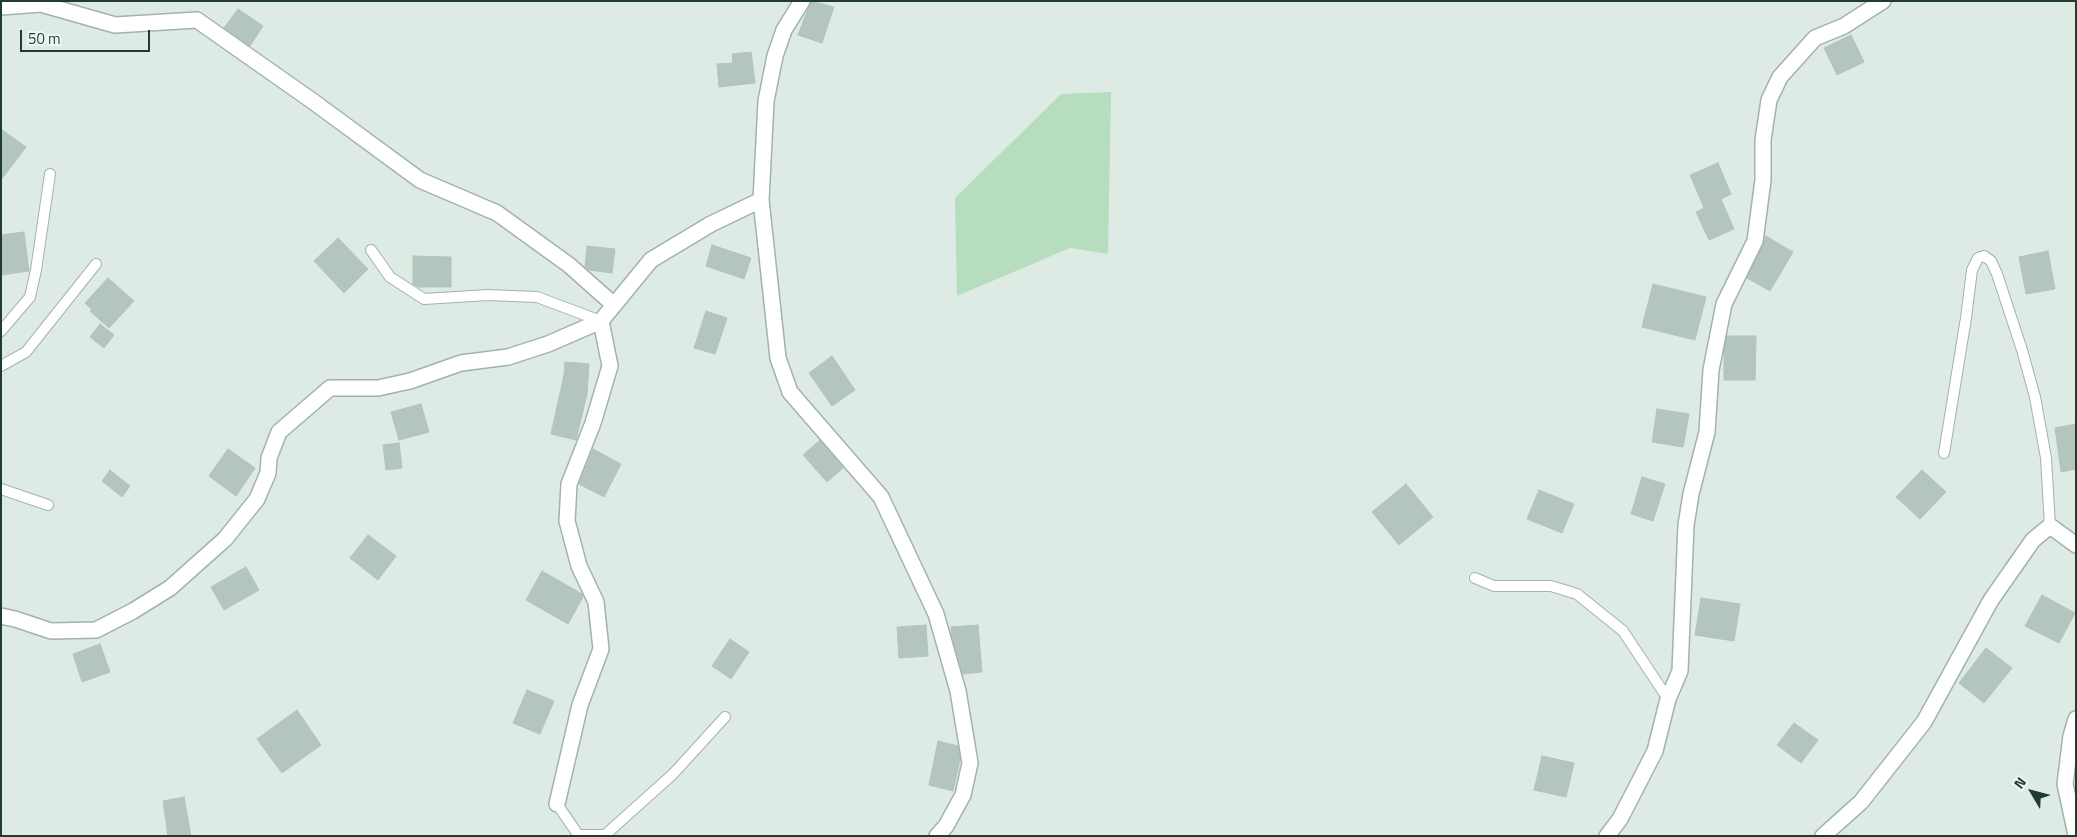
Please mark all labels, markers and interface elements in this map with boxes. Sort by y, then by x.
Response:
scale bar [22,20,152,52]
text: 50 m [28,27,61,50]
north arrow [2007,767,2057,817]
text: N [2008,772,2031,793]

